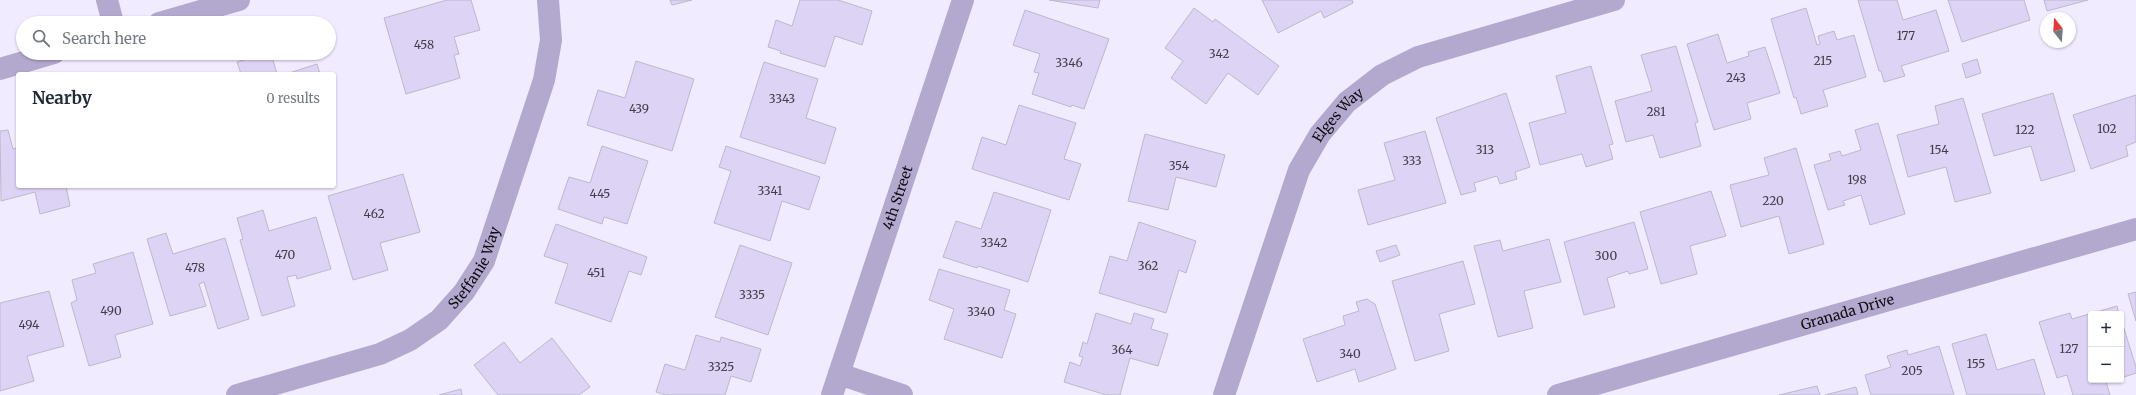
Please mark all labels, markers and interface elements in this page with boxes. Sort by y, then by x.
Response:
north arrow [2040,12,2076,48]
search box [16,16,336,60]
icon: search [30,27,52,49]
house number: 177 [1897,28,1915,43]
text: Search here [62,29,146,48]
house number: 458 [414,37,434,52]
house number: 342 [1209,46,1229,61]
house number: 215 [1814,53,1832,68]
house number: 3346 [1055,55,1083,70]
house number: 243 [1726,70,1746,85]
street label: Elges Way [1308,83,1368,145]
text: Nearby [32,87,92,109]
text: 0 results [266,90,320,107]
house number: 3343 [769,91,795,106]
house number: 439 [629,101,649,116]
house number: 281 [1646,104,1666,119]
house number: 102 [2097,121,2117,136]
house number: 122 [2015,122,2035,137]
house number: 313 [1476,142,1494,157]
house number: 154 [1929,142,1949,157]
house number: 333 [1402,153,1422,168]
house number: 354 [1169,158,1190,173]
street label: 4th Street [878,163,917,232]
house number: 198 [1847,172,1867,187]
house number: 3341 [758,183,783,198]
house number: 445 [590,186,610,201]
house number: 220 [1762,193,1784,208]
house number: 462 [363,206,385,221]
street label: Steffanie Way [444,224,504,313]
house number: 3342 [981,235,1007,250]
house number: 470 [275,247,295,262]
house number: 300 [1595,248,1617,263]
house number: 362 [1138,258,1158,273]
house number: 478 [185,260,205,275]
house number: 451 [587,265,606,280]
house number: 3335 [739,287,765,302]
street label: Granada Drive [1799,290,1896,334]
house number: 490 [100,303,122,318]
house number: 3340 [967,304,995,319]
map controls [2088,311,2124,383]
button: + [2088,311,2124,347]
house number: 494 [19,317,40,332]
house number: 127 [2060,341,2079,356]
house number: 364 [1111,342,1133,357]
house number: 340 [1339,346,1361,361]
button: − [2088,347,2124,383]
house number: 155 [1967,356,1985,371]
house number: 3325 [708,359,734,374]
house number: 205 [1901,363,1923,378]

